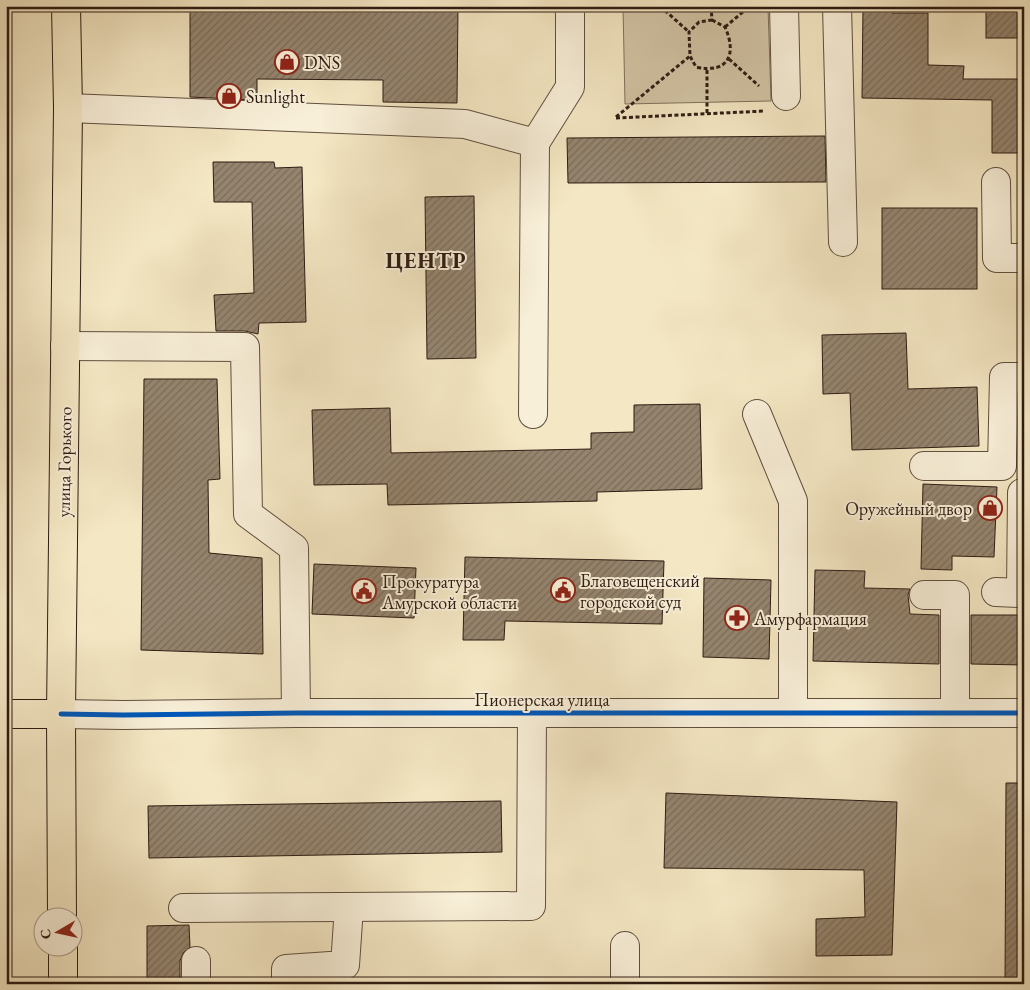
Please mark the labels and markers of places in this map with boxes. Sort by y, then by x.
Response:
shop icon: DNS [274,49,300,75]
place label: DNS [304,51,340,74]
shop icon: Sunlight [216,83,242,109]
place label: Sunlight [246,85,305,108]
shop icon: Оружейный двор [977,495,1003,521]
place label: Оружейный двор [845,497,972,520]
place label: Благовещенский городской суд [580,569,700,613]
place label: Прокуратура Амурской области [381,570,518,614]
public building icon: Благовещенский городской суд [550,577,576,603]
public building icon: Прокуратура Амурской области [351,578,377,604]
pharmacy icon: Амурфармация [724,605,750,631]
place label: Амурфармация [753,607,867,630]

